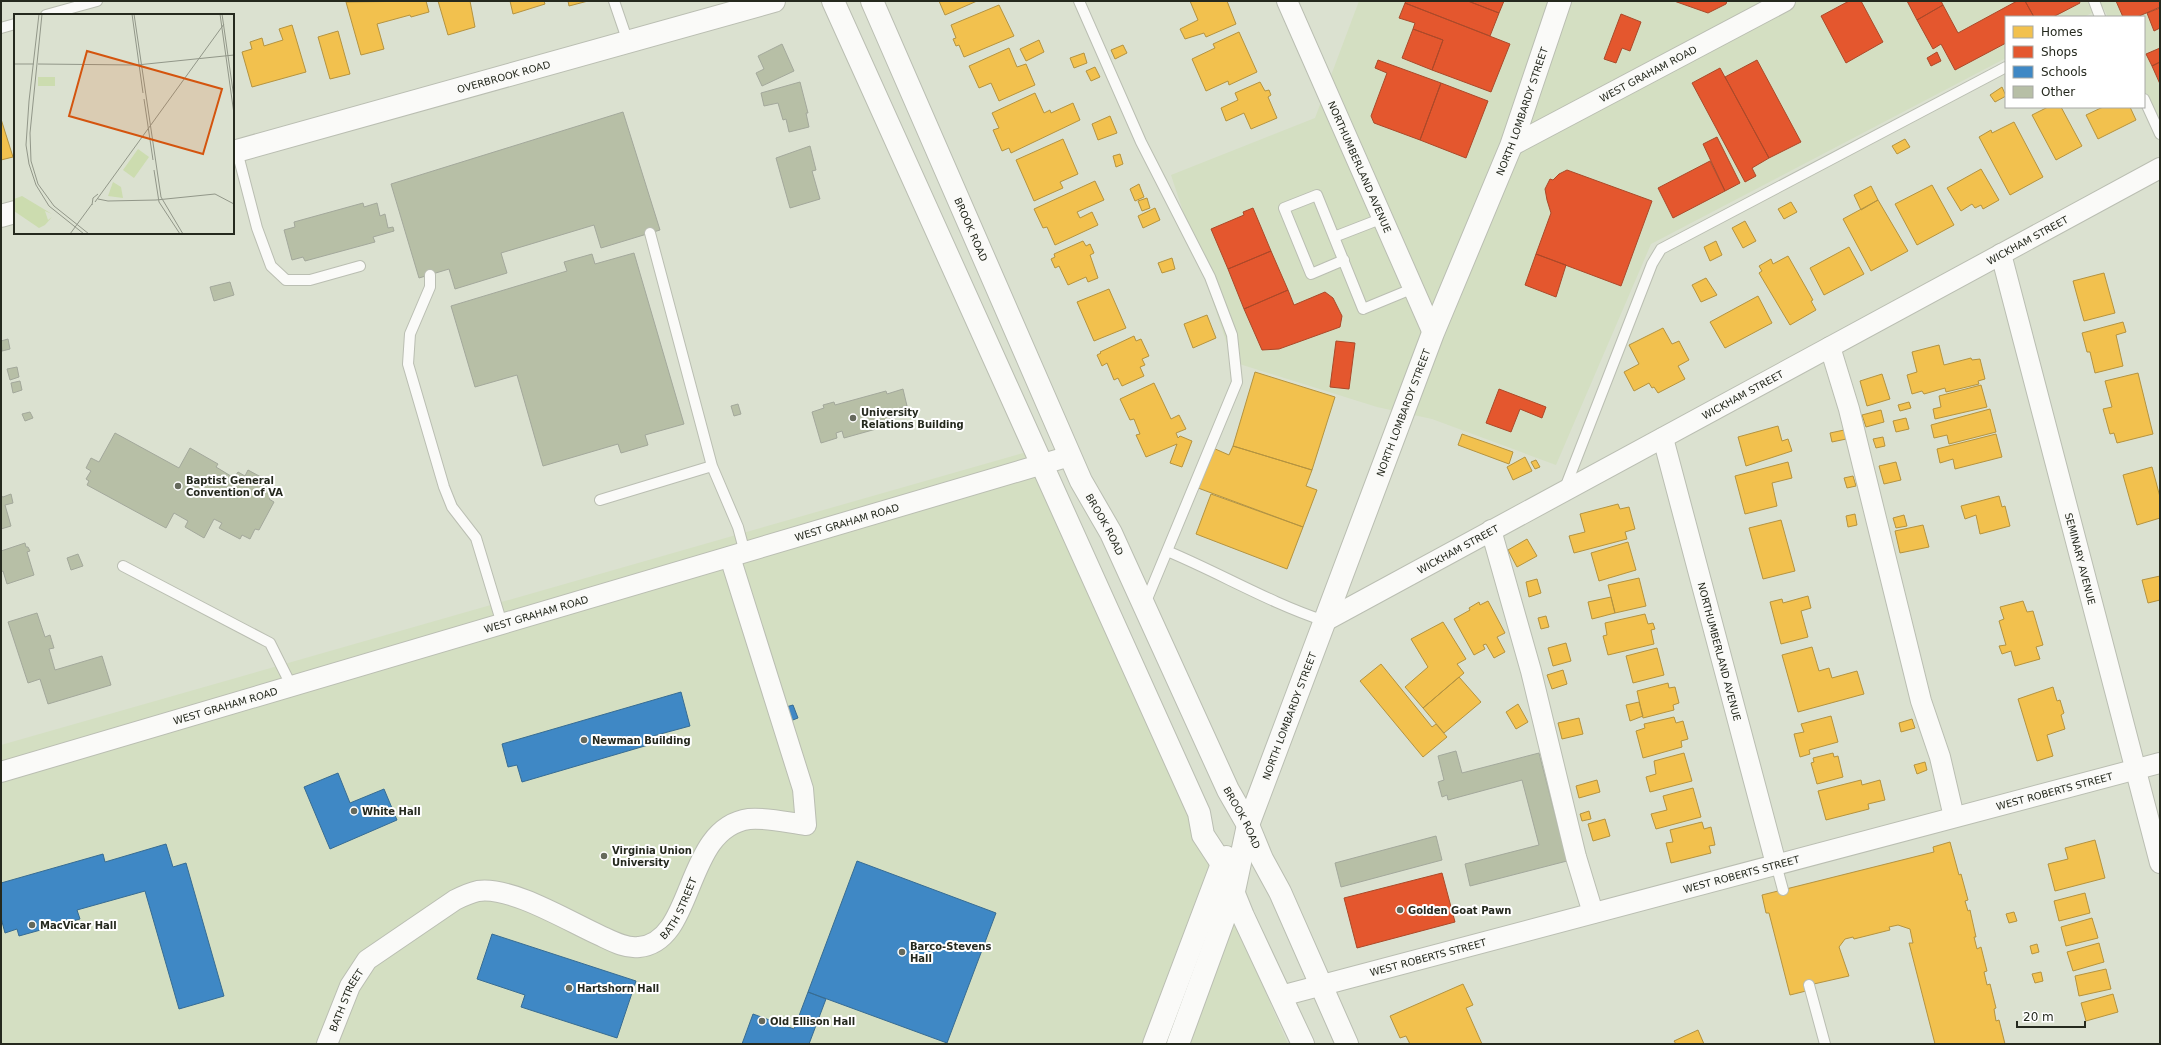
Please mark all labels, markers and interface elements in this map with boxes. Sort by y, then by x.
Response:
inset map [14,14,234,234]
legend [2005,16,2145,108]
text: Homes [2041,25,2083,39]
street label: WEST GRAHAM ROAD [1598,44,1699,104]
street label: NORTH LOMBARDY STREET [1494,45,1550,177]
text: Shops [2041,45,2077,59]
street label: OVERBROOK ROAD [456,59,552,95]
text: Schools [2041,65,2087,79]
text: Other [2041,85,2075,99]
street label: NORTHUMBERLAND AVENUE [1326,99,1393,235]
street label: BROOK ROAD [952,196,990,263]
street label: WICKHAM STREET [1985,214,2071,267]
street label: NORTH LOMBARDY STREET [1375,347,1433,478]
street label: WICKHAM STREET [1700,368,1786,421]
place label: University Relations Building [861,407,964,430]
marker: University Relations Building [848,413,858,423]
place label: Baptist General Convention of VA [186,475,283,498]
marker: Baptist General Convention of VA [173,481,183,491]
street label: BROOK ROAD [1083,492,1125,557]
street label: WEST GRAHAM ROAD [793,502,901,543]
street label: SEMINARY AVENUE [2063,512,2097,606]
street label: WICKHAM STREET [1415,523,1501,576]
street label: NORTHUMBERLAND AVENUE [1696,581,1743,722]
street label: WEST GRAHAM ROAD [483,594,590,635]
street label: NORTH LOMBARDY STREET [1261,650,1319,781]
street label: WEST GRAHAM ROAD [172,685,279,727]
marker: Newman Building [579,735,589,745]
place label: Newman Building [592,735,691,746]
street label: WEST ROBERTS STREET [1995,771,2115,812]
street label: BROOK ROAD [1221,785,1262,851]
marker: White Hall [349,806,359,816]
place label: White Hall [362,806,421,817]
place label: Virginia Union University [612,845,692,868]
marker: Virginia Union University [599,851,609,861]
street label: WEST ROBERTS STREET [1682,854,1801,895]
street label: BATH STREET [658,875,699,942]
marker: Golden Goat Pawn [1395,905,1405,915]
place label: Golden Goat Pawn [1408,905,1511,916]
marker: MacVicar Hall [27,920,37,930]
place label: MacVicar Hall [40,920,117,931]
street label: WEST ROBERTS STREET [1369,937,1488,978]
place label: Barco-Stevens Hall [910,941,991,964]
marker: Barco-Stevens Hall [897,947,907,957]
street label: BATH STREET [328,966,366,1033]
marker: Hartshorn Hall [564,983,574,993]
place label: Hartshorn Hall [577,983,659,994]
scale bar [2017,1003,2085,1029]
text: 20 m [2023,1010,2054,1024]
marker: Old Ellison Hall [757,1016,767,1026]
place label: Old Ellison Hall [770,1016,855,1027]

